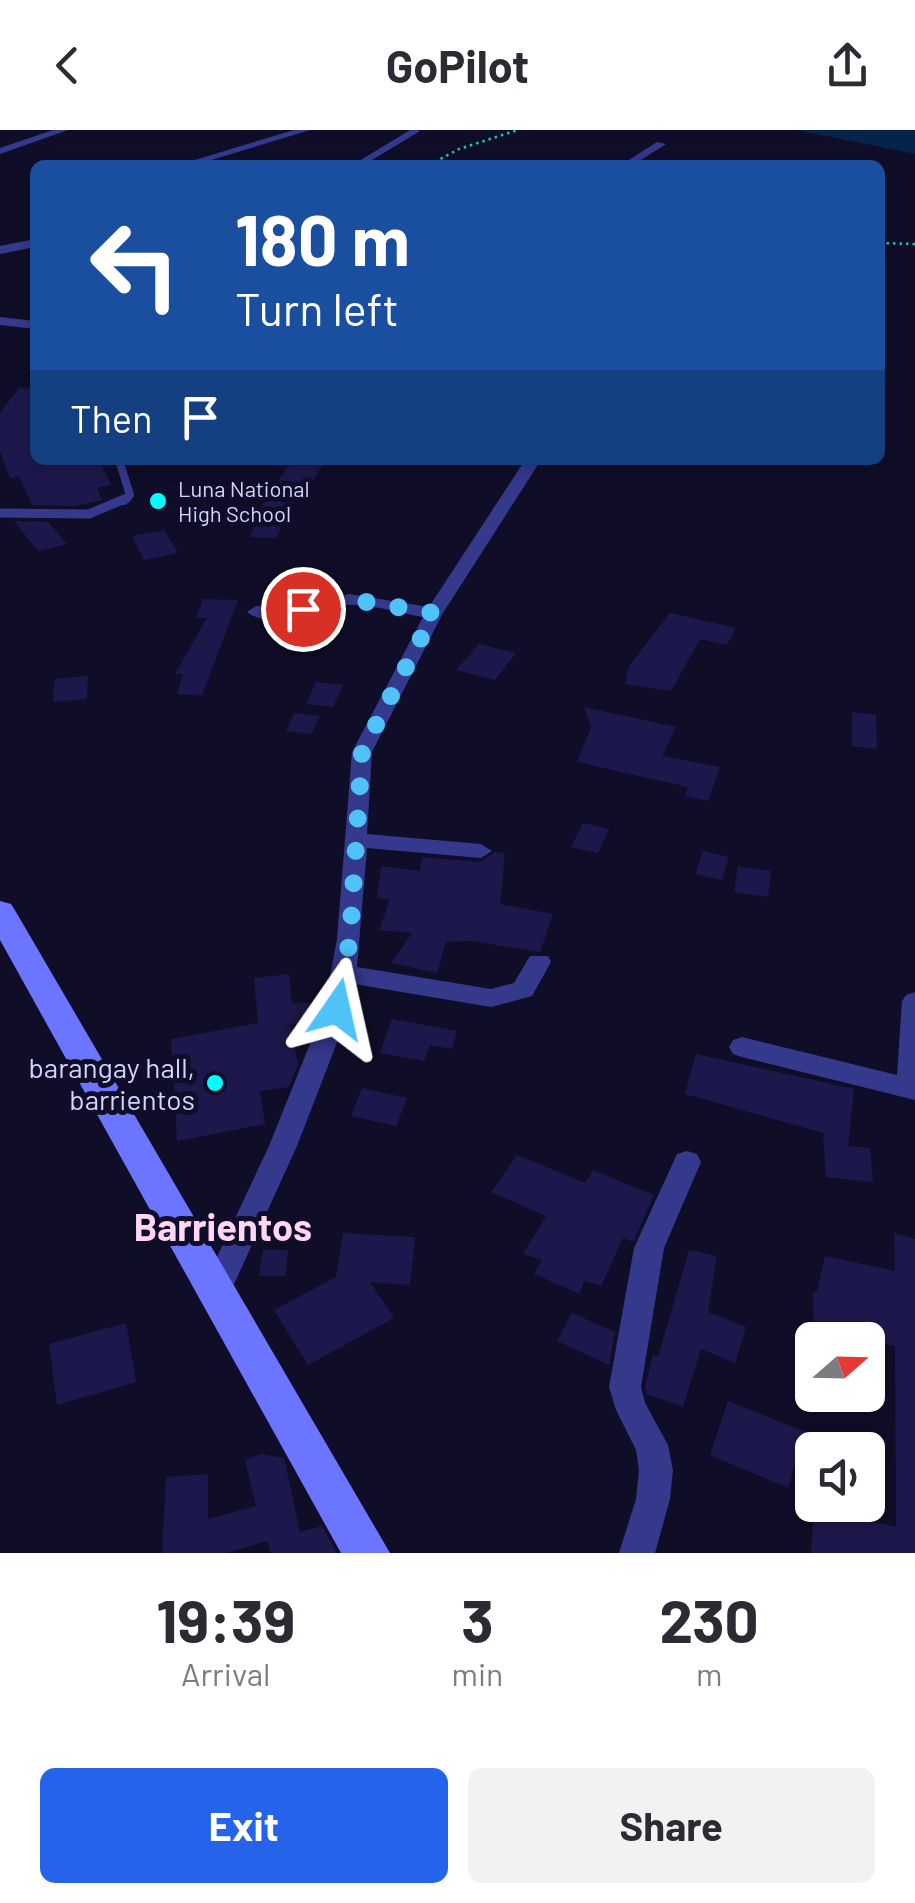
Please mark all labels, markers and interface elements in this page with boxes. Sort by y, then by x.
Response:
icon: back [40,38,95,93]
text: GoPilot [386,38,529,92]
icon: share [820,38,875,93]
text: 180 m [235,196,410,280]
icon: left [70,200,200,330]
text: Turn left [235,281,399,335]
icon: arrive [173,390,228,445]
text: Then [70,395,153,441]
place label: Luna National High School [178,475,310,526]
marker: Luna National High School [147,490,169,512]
pin [261,567,346,652]
icon: arrive [276,582,331,637]
position arrow [285,957,389,1061]
place label: barangay hall, barrientos [29,1050,195,1116]
marker: barangay hall, barrientos [204,1072,226,1094]
district label: Barrientos [134,1203,312,1249]
north arrow [795,1322,885,1412]
map controls [795,1322,885,1522]
button: sound [795,1432,885,1522]
text: 19:39 [156,1583,295,1655]
text: 3 [461,1583,494,1655]
text: 230 [659,1583,759,1655]
text: Arrival [181,1654,270,1692]
text: min [451,1654,503,1692]
text: m [696,1654,722,1692]
button: Exit [40,1768,448,1883]
button: Share [468,1768,875,1883]

